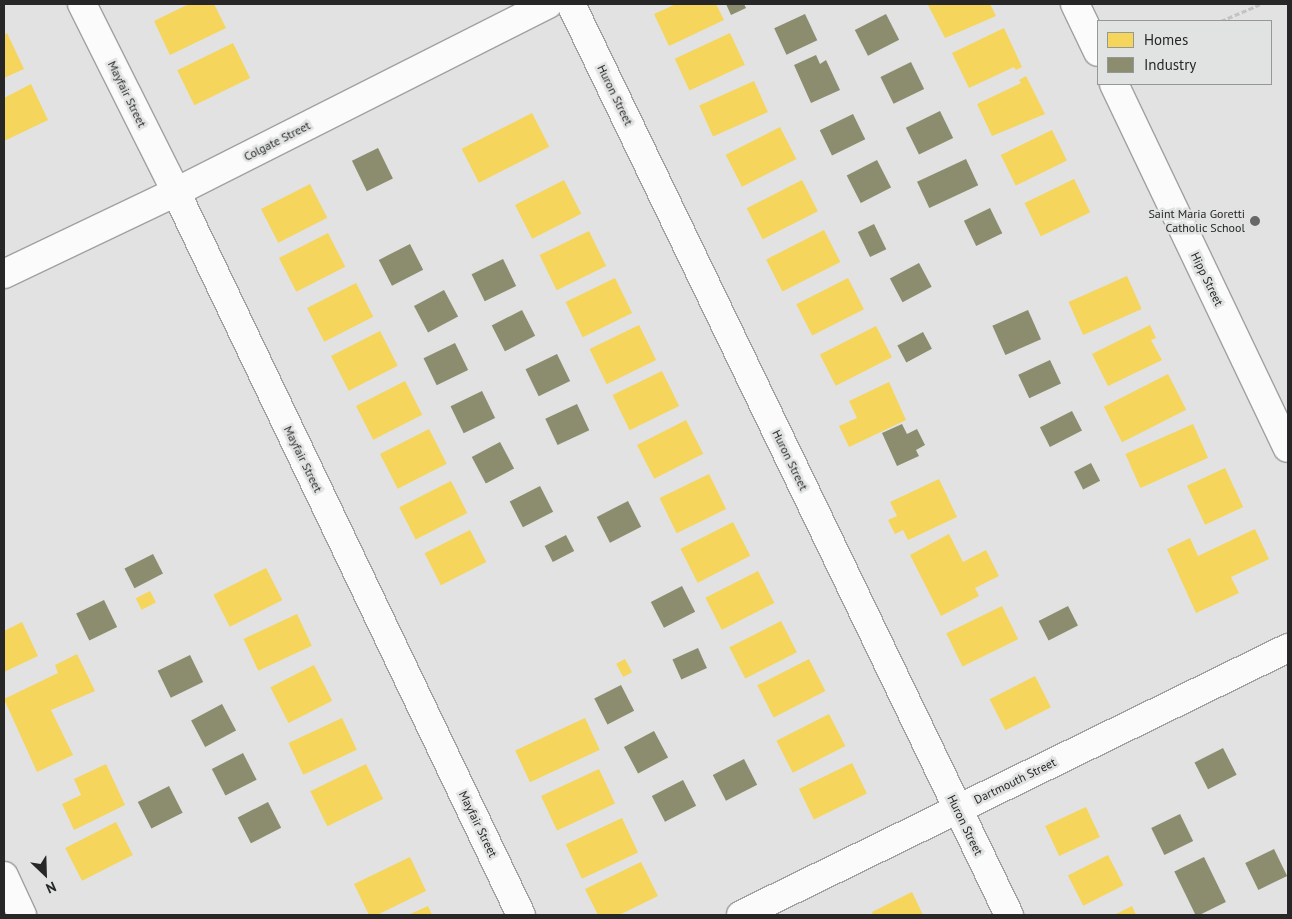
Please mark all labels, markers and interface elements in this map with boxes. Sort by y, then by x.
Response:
legend [1097,20,1272,85]
text: Homes [1144,30,1188,49]
text: Industry [1144,55,1196,74]
street label: Mayfair Street [105,59,149,129]
street label: Huron Street [594,62,636,128]
street label: Colgate Street [241,118,313,164]
place label: Saint Maria Goretti Catholic School [1148,207,1245,235]
marker: Saint Maria Goretti Catholic School [1249,215,1261,227]
street label: Hipp Street [1188,250,1226,308]
street label: Mayfair Street [281,424,325,494]
street label: Huron Street [769,427,811,493]
street label: Dartmouth Street [972,755,1058,807]
street label: Mayfair Street [456,789,500,859]
street label: Huron Street [944,792,986,858]
north arrow [20,849,70,899]
text: N [43,878,59,898]

